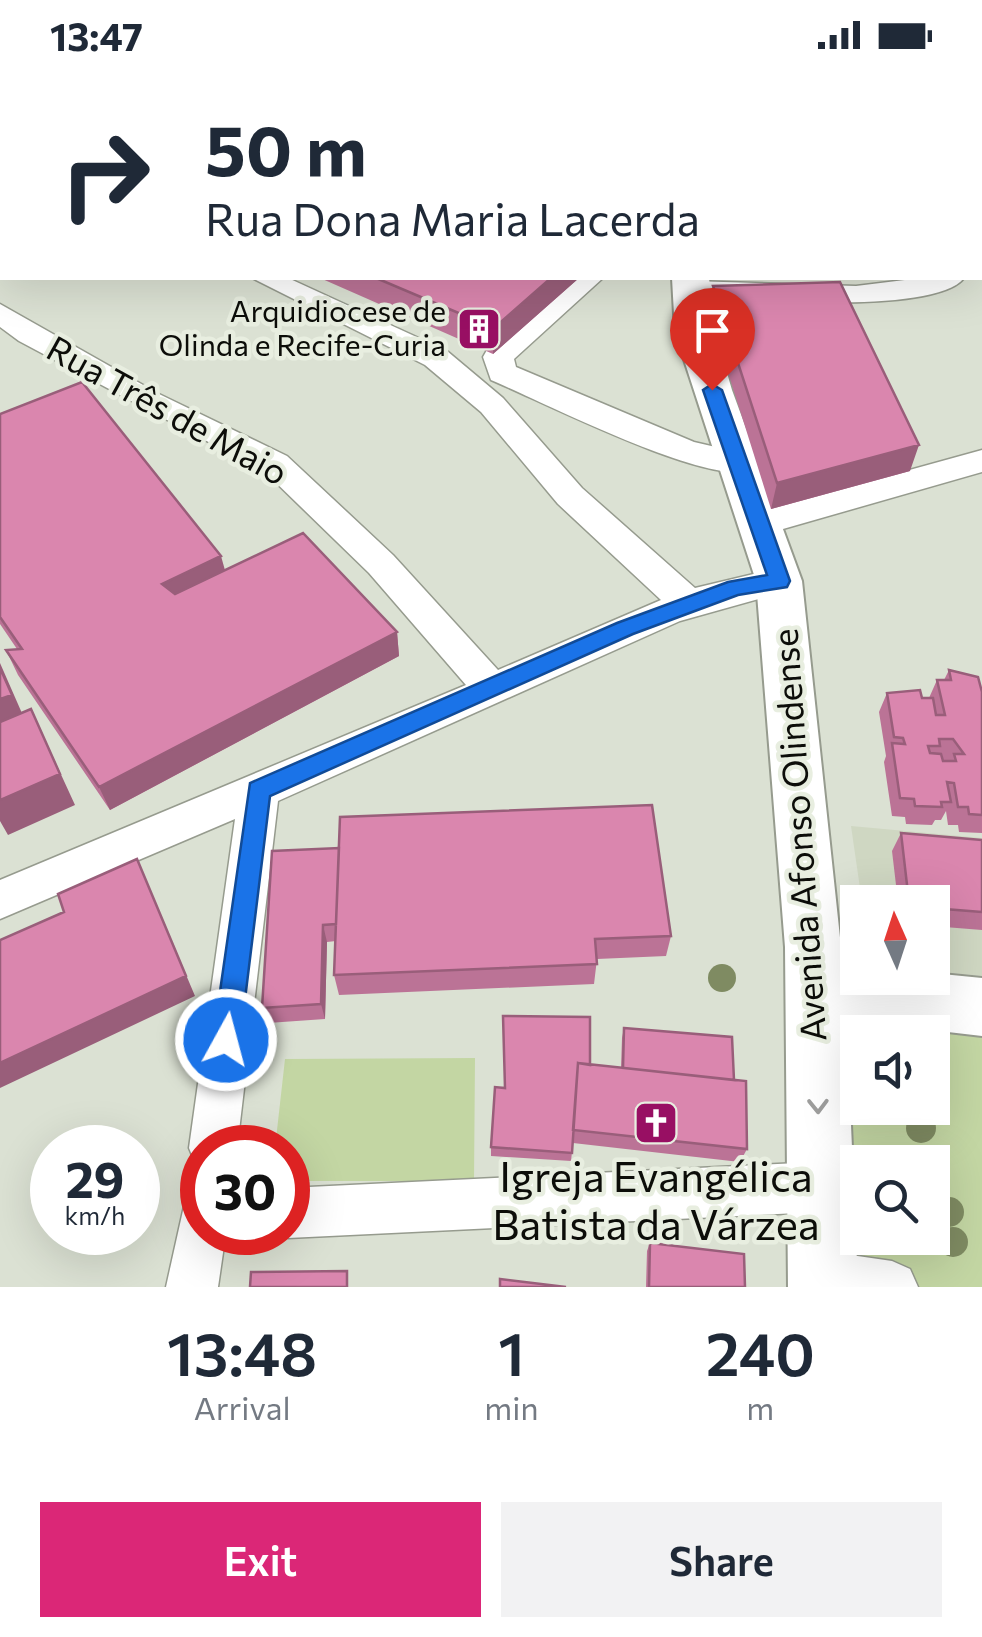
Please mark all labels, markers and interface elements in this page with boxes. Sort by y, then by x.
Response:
text: 13:47 [50,12,143,59]
text: 50 m [205,105,367,190]
icon: right [40,110,170,240]
text: Rua Dona Maria Lacerda [205,190,700,245]
pin [670,288,755,391]
place label: Arquidiocese de Olinda e Recife-Curia [159,291,446,362]
icon: arrive [685,303,740,358]
building icon: Arquidiocese de Olinda e Recife-Curia [456,306,502,352]
street label: Rua Três de Maio [40,325,296,493]
street label: Avenida Afonso Olindense [762,627,833,1043]
north arrow [840,885,950,995]
map controls [840,885,950,1255]
position arrow [174,988,278,1092]
button: sound [840,1015,950,1125]
one-way arrow [807,1098,828,1114]
church icon: Igreja Evangélica Batista da Várzea [633,1100,679,1146]
speed limit sign: 30 [180,1125,310,1255]
button: search [840,1145,950,1255]
text: 29 [65,1147,124,1208]
place label: Igreja Evangélica Batista da Várzea [492,1149,820,1249]
text: km/h [65,1200,125,1230]
text: 13:48 [167,1315,317,1388]
text: 1 [498,1315,525,1388]
text: 240 [706,1315,815,1388]
text: Arrival [194,1387,291,1427]
text: min [484,1387,539,1427]
text: m [746,1387,774,1427]
button: Exit [40,1502,481,1617]
button: Share [501,1502,942,1617]

